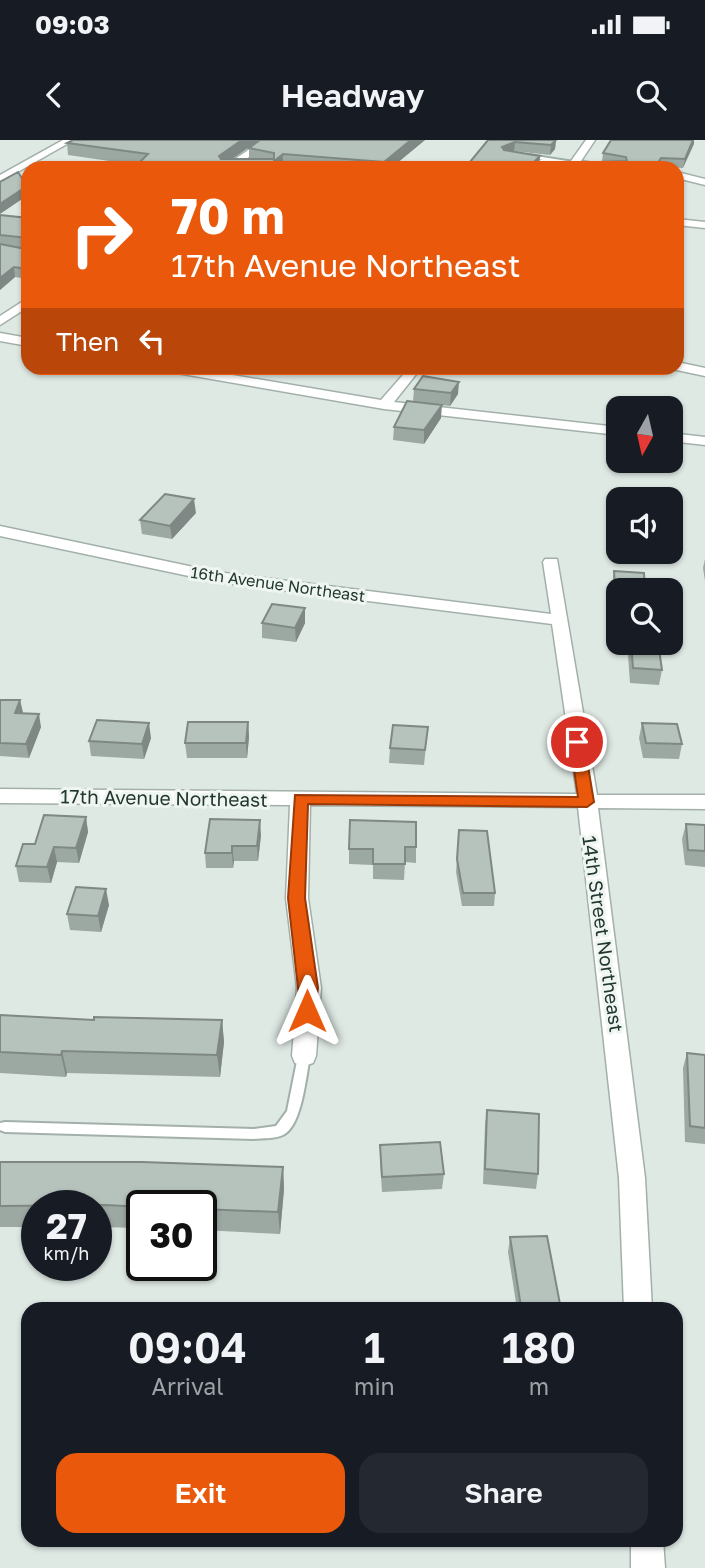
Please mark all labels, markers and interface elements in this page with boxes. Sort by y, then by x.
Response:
text: 09:03 [35,9,110,40]
icon: back [35,76,73,114]
text: Headway [281,76,424,114]
icon: search [632,76,670,114]
text: 70 m [171,186,285,245]
icon: right [56,189,147,280]
text: 17th Avenue Northeast [171,246,520,284]
icon: left [133,322,171,360]
text: Then [56,326,119,357]
north arrow [606,396,682,472]
map controls [606,396,683,655]
button: sound [606,487,683,564]
street label: 16th Avenue Northeast [190,562,366,606]
button: search [606,578,683,655]
pin [547,712,607,772]
icon: arrive [558,723,596,761]
street label: 17th Avenue Northeast [60,784,268,811]
street label: 14th Street Northeast [578,834,629,1034]
position arrow [270,974,344,1048]
speed limit sign: 30 [126,1190,217,1281]
text: 27 [46,1205,87,1247]
text: km/h [44,1242,89,1264]
text: 09:04 [128,1322,247,1372]
text: 1 [364,1322,385,1372]
text: 180 [502,1322,576,1372]
text: Arrival [152,1372,224,1400]
text: min [354,1372,395,1400]
text: m [529,1372,549,1400]
button: Exit [56,1453,345,1533]
button: Share [359,1453,648,1533]

